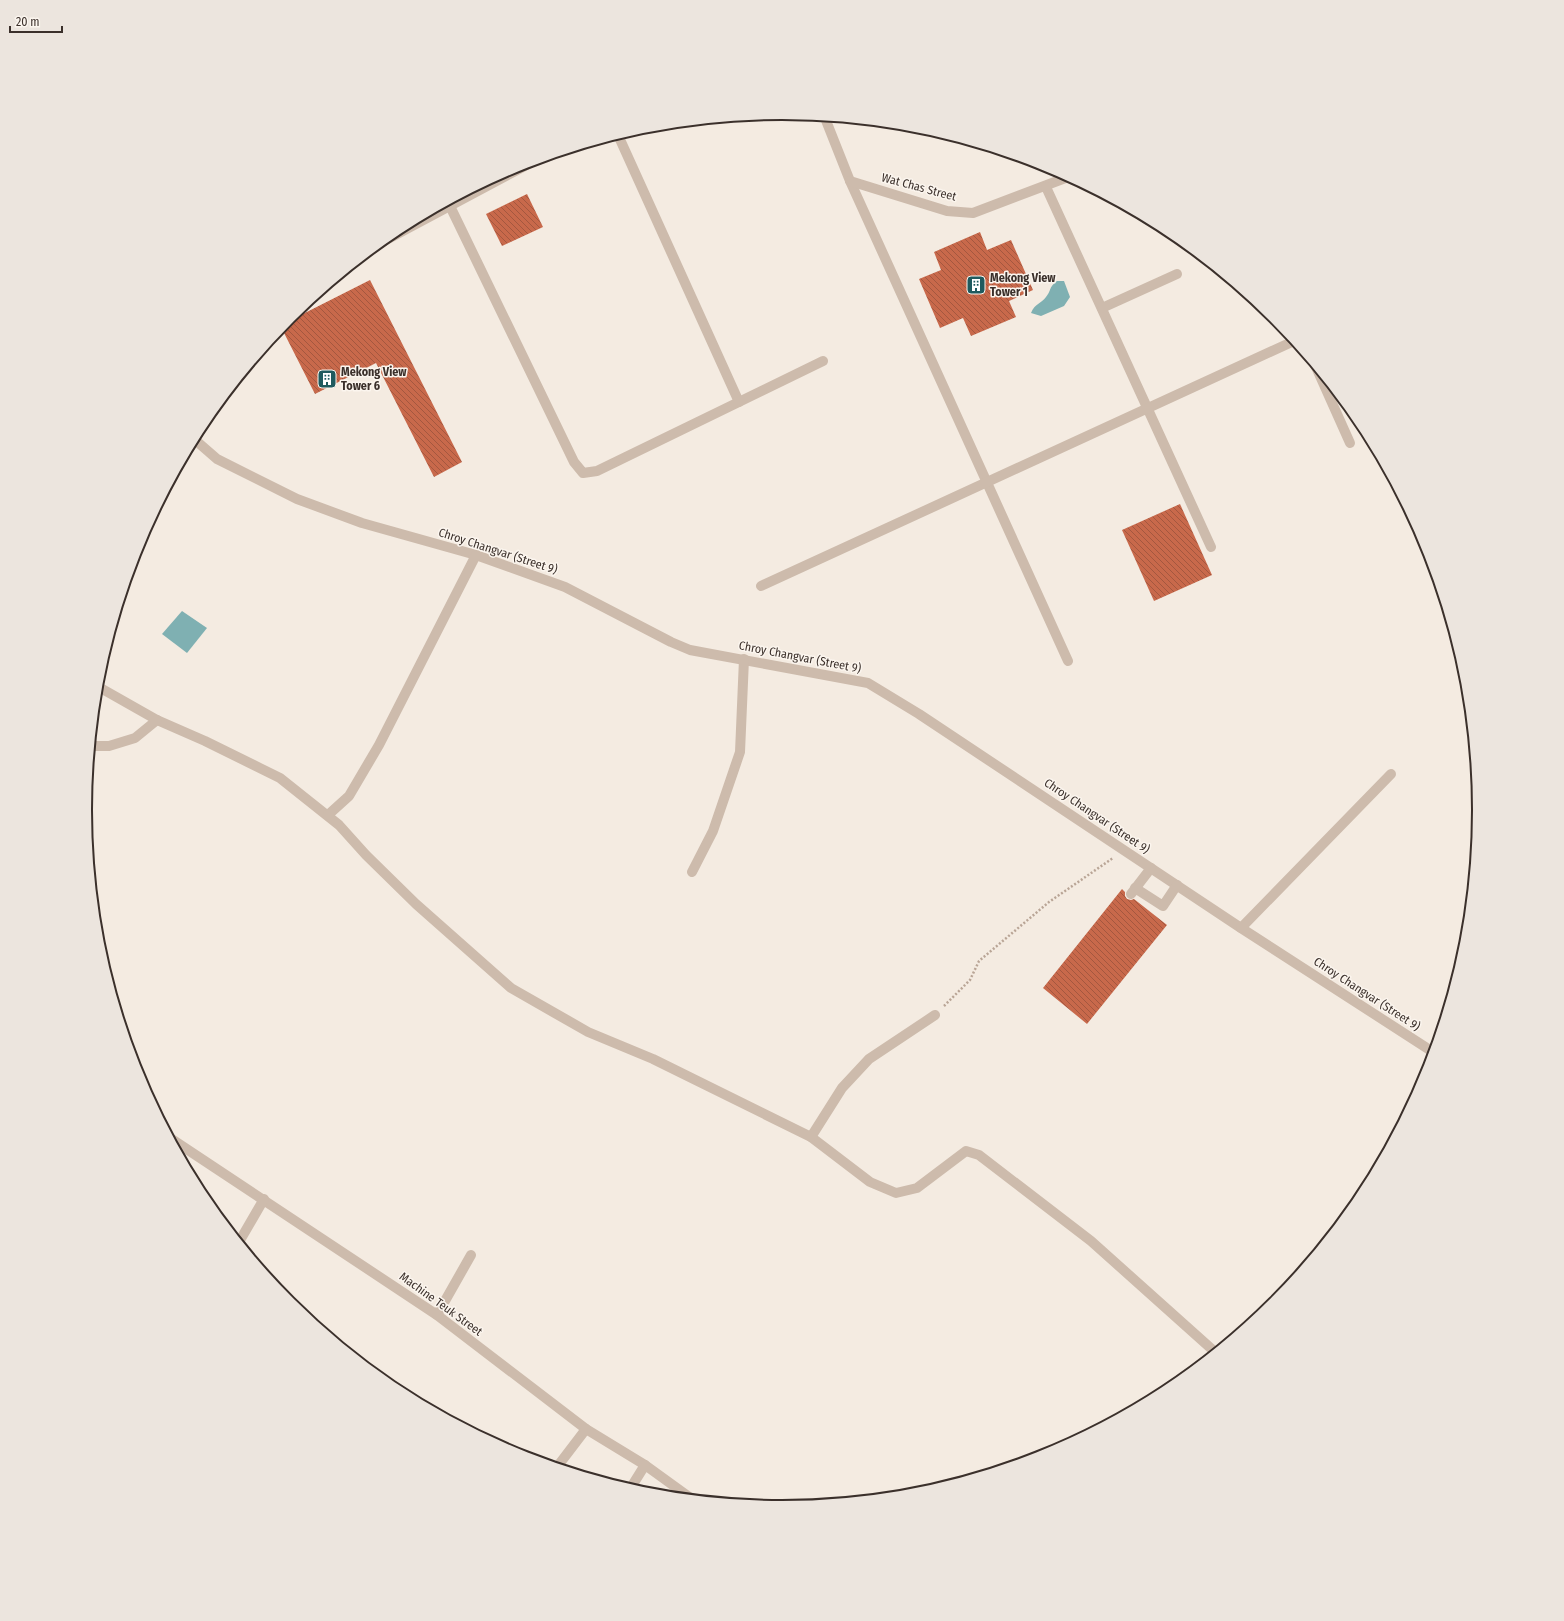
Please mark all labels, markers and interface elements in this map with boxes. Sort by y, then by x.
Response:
scale bar [10,8,62,34]
text: 20 m [16,15,40,29]
street label: Wat Chas Street [880,170,958,204]
place label: Mekong View Tower 1 [990,271,1056,299]
building icon: Mekong View Tower 1 [965,274,987,296]
place label: Mekong View Tower 6 [341,365,407,393]
building icon: Mekong View Tower 6 [316,368,338,390]
street label: Chroy Changvar (Street 9) [437,525,560,577]
street label: Chroy Changvar (Street 9) [738,638,863,676]
street label: Chroy Changvar (Street 9) [1042,776,1153,857]
street label: Chroy Changvar (Street 9) [1311,954,1423,1034]
street label: Machine Teuk Street [397,1269,485,1339]

